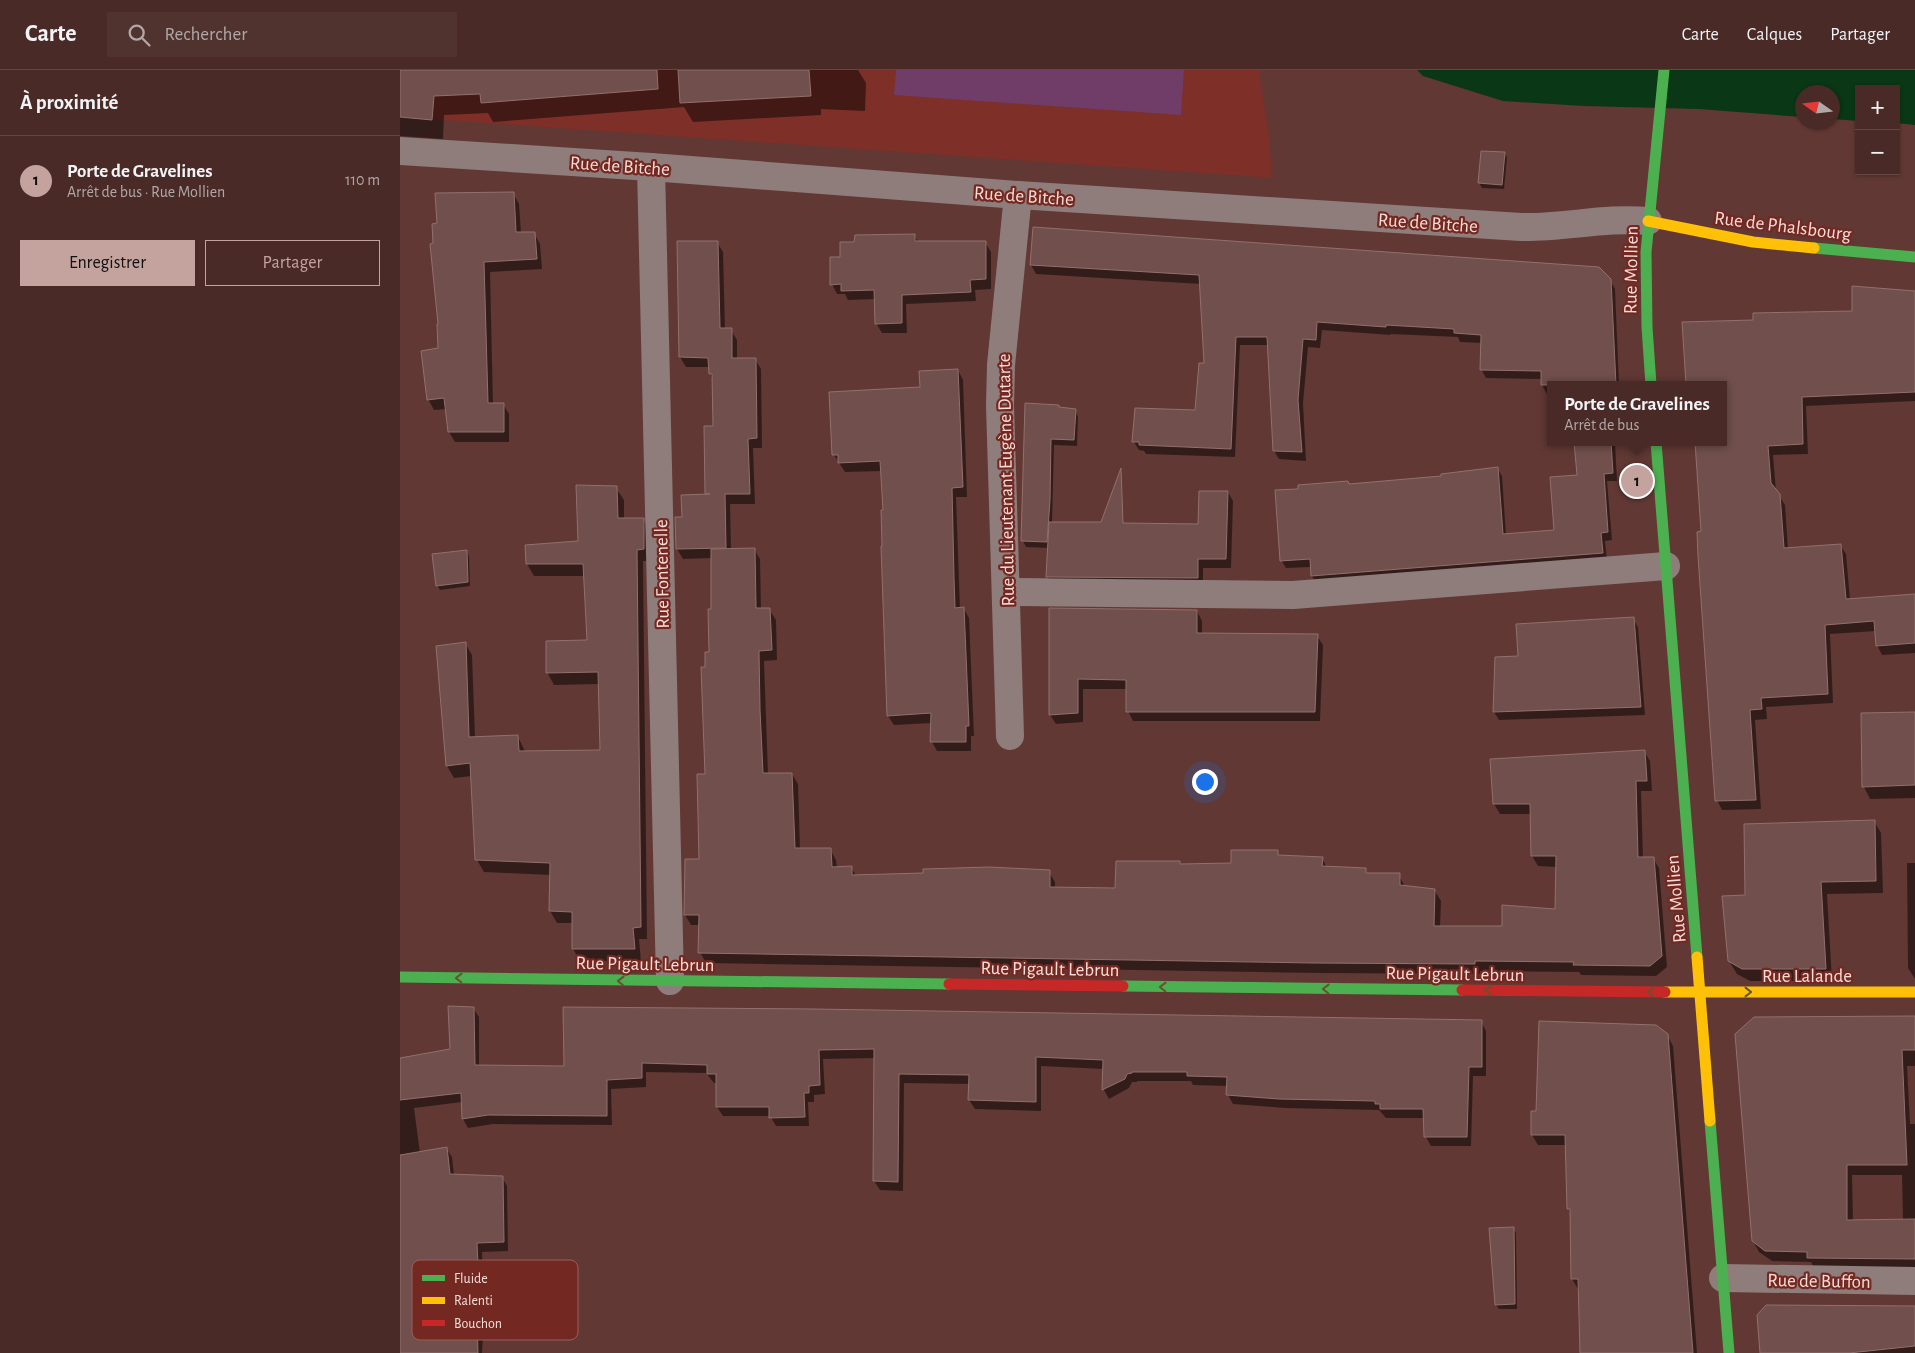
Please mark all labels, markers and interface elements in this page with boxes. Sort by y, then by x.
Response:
search box [107,12,457,57]
icon: search [125,21,153,49]
text: Carte [25,22,77,46]
text: Rechercher [165,25,247,44]
text: Carte [1682,26,1719,44]
text: Calques [1747,26,1802,44]
text: Partager [1830,26,1890,44]
north arrow [1795,85,1840,130]
map controls [1855,85,1900,175]
button: + [1855,85,1900,130]
text: À proximité [20,92,118,113]
button: − [1855,130,1900,175]
street label: Rue de Bitche [569,154,670,179]
text: Porte de Gravelines [67,162,213,181]
text: 1 [33,172,39,188]
text: 110 m [345,172,380,188]
text: Arrêt de bus · Rue Mollien [67,184,225,200]
street label: Rue de Bitche [973,184,1074,209]
street label: Rue de Phalsbourg [1713,209,1853,244]
street label: Rue de Bitche [1377,211,1478,236]
street label: Rue Mollien [1621,226,1642,314]
button: Enregistrer [20,240,195,286]
button: Partager [205,240,380,286]
street label: Rue du Lieutenant Eugène Dutarte [995,353,1018,607]
popup [1547,381,1727,446]
text: Porte de Gravelines [1564,395,1710,414]
text: Arrêt de bus [1564,417,1639,433]
pin: 1 [1621,462,1653,500]
street label: Rue Fontenelle [652,519,673,629]
your location [1192,769,1218,795]
street label: Rue Mollien [1663,854,1690,944]
street label: Rue Pigault Lebrun [575,954,715,975]
street label: Rue Pigault Lebrun [980,959,1120,980]
street label: Rue Pigault Lebrun [1385,964,1525,985]
street label: Rue Lalande [1762,967,1852,986]
one-way arrow [455,973,462,983]
one-way arrow [617,975,625,986]
one-way arrow [1159,982,1167,992]
one-way arrow [1322,984,1330,994]
one-way arrow [1484,985,1492,996]
one-way arrow [1647,987,1654,997]
one-way arrow [1745,987,1753,997]
legend [412,1260,578,1340]
street label: Rue de Buffon [1767,1271,1871,1292]
text: Fluide [454,1272,488,1286]
text: Ralenti [454,1294,493,1308]
text: Bouchon [454,1317,502,1331]

